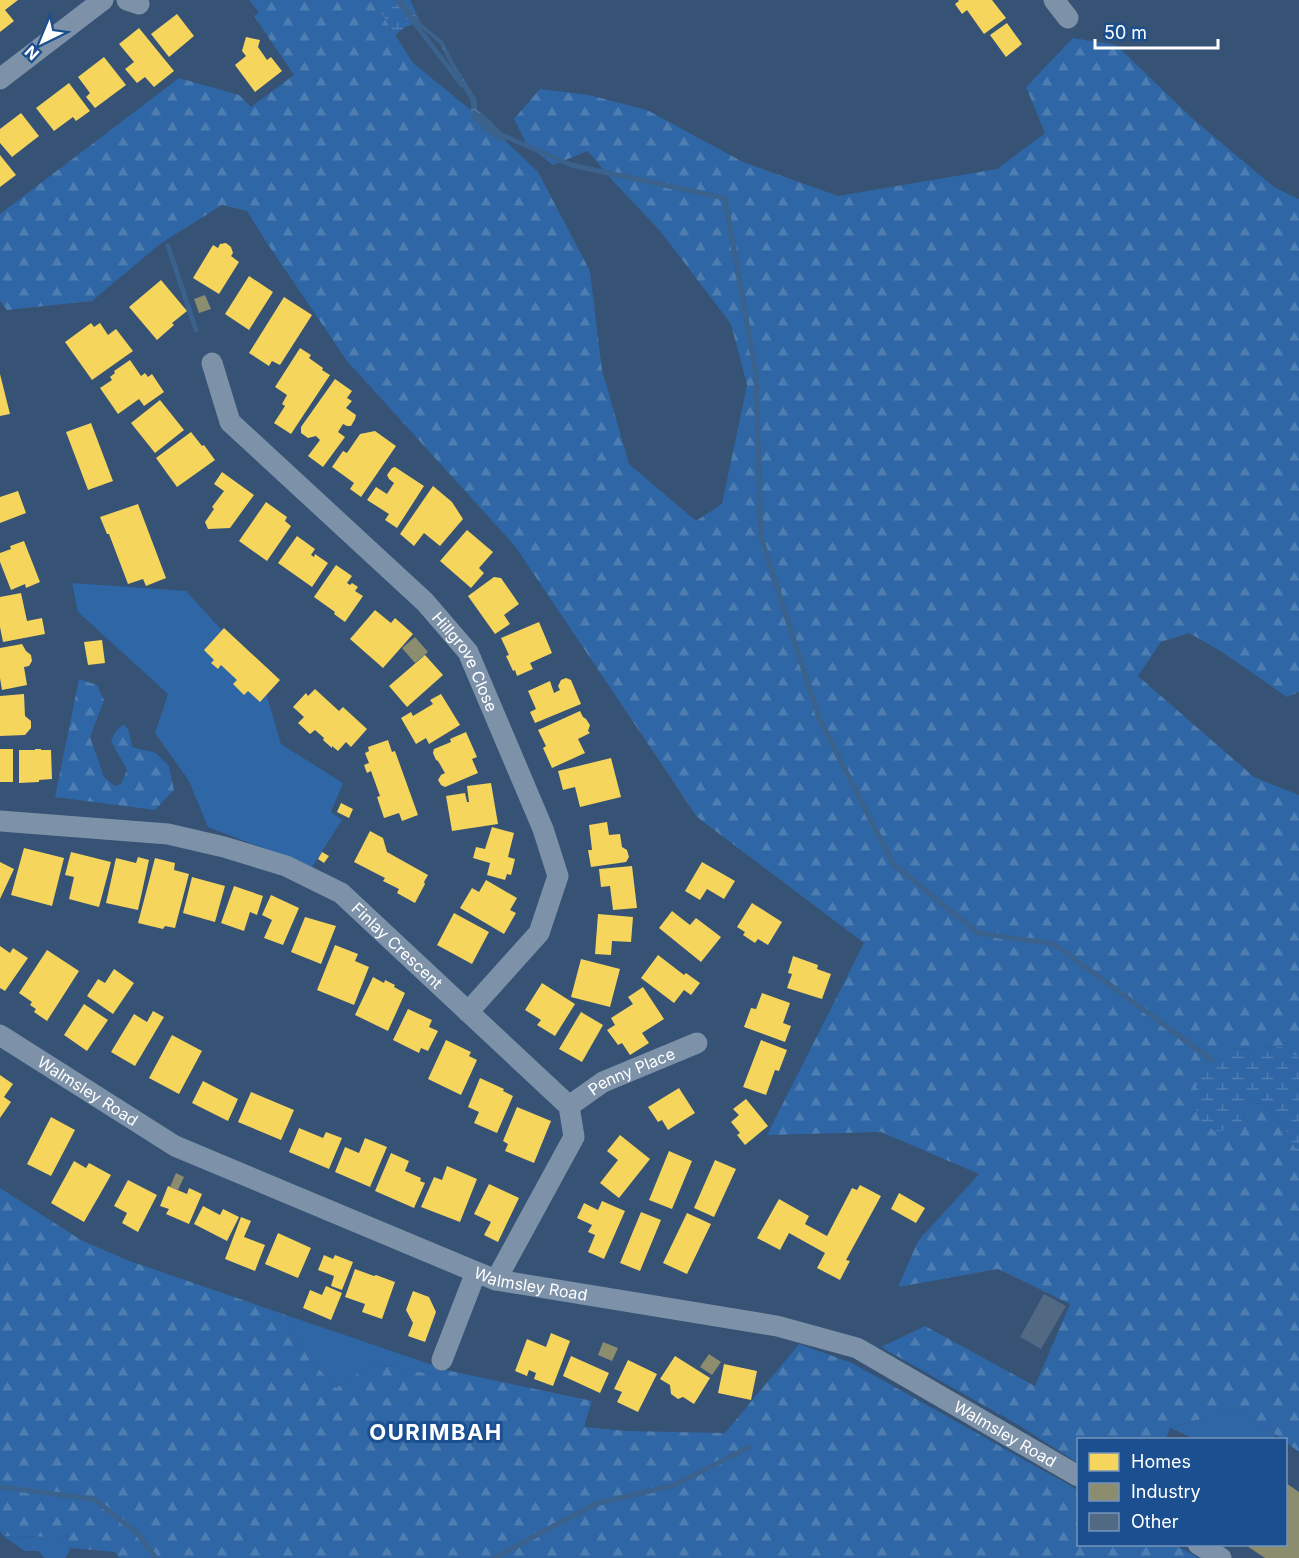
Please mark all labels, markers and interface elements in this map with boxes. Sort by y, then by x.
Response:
north arrow [12,12,72,72]
scale bar [1095,12,1218,50]
text: 50 m [1104,22,1147,43]
text: N [20,41,43,64]
street label: Hillgrove Close [428,608,502,715]
street label: Finlay Crescent [348,898,447,993]
street label: Penny Place [584,1043,678,1100]
street label: Walmsley Road [34,1051,142,1130]
street label: Walmsley Road [471,1262,589,1305]
street label: Walmsley Road [950,1396,1060,1471]
district label: OURIMBAH [369,1419,503,1445]
legend [1077,1438,1287,1546]
text: Homes [1131,1451,1191,1472]
text: Industry [1131,1481,1201,1502]
text: Other [1131,1511,1179,1532]

